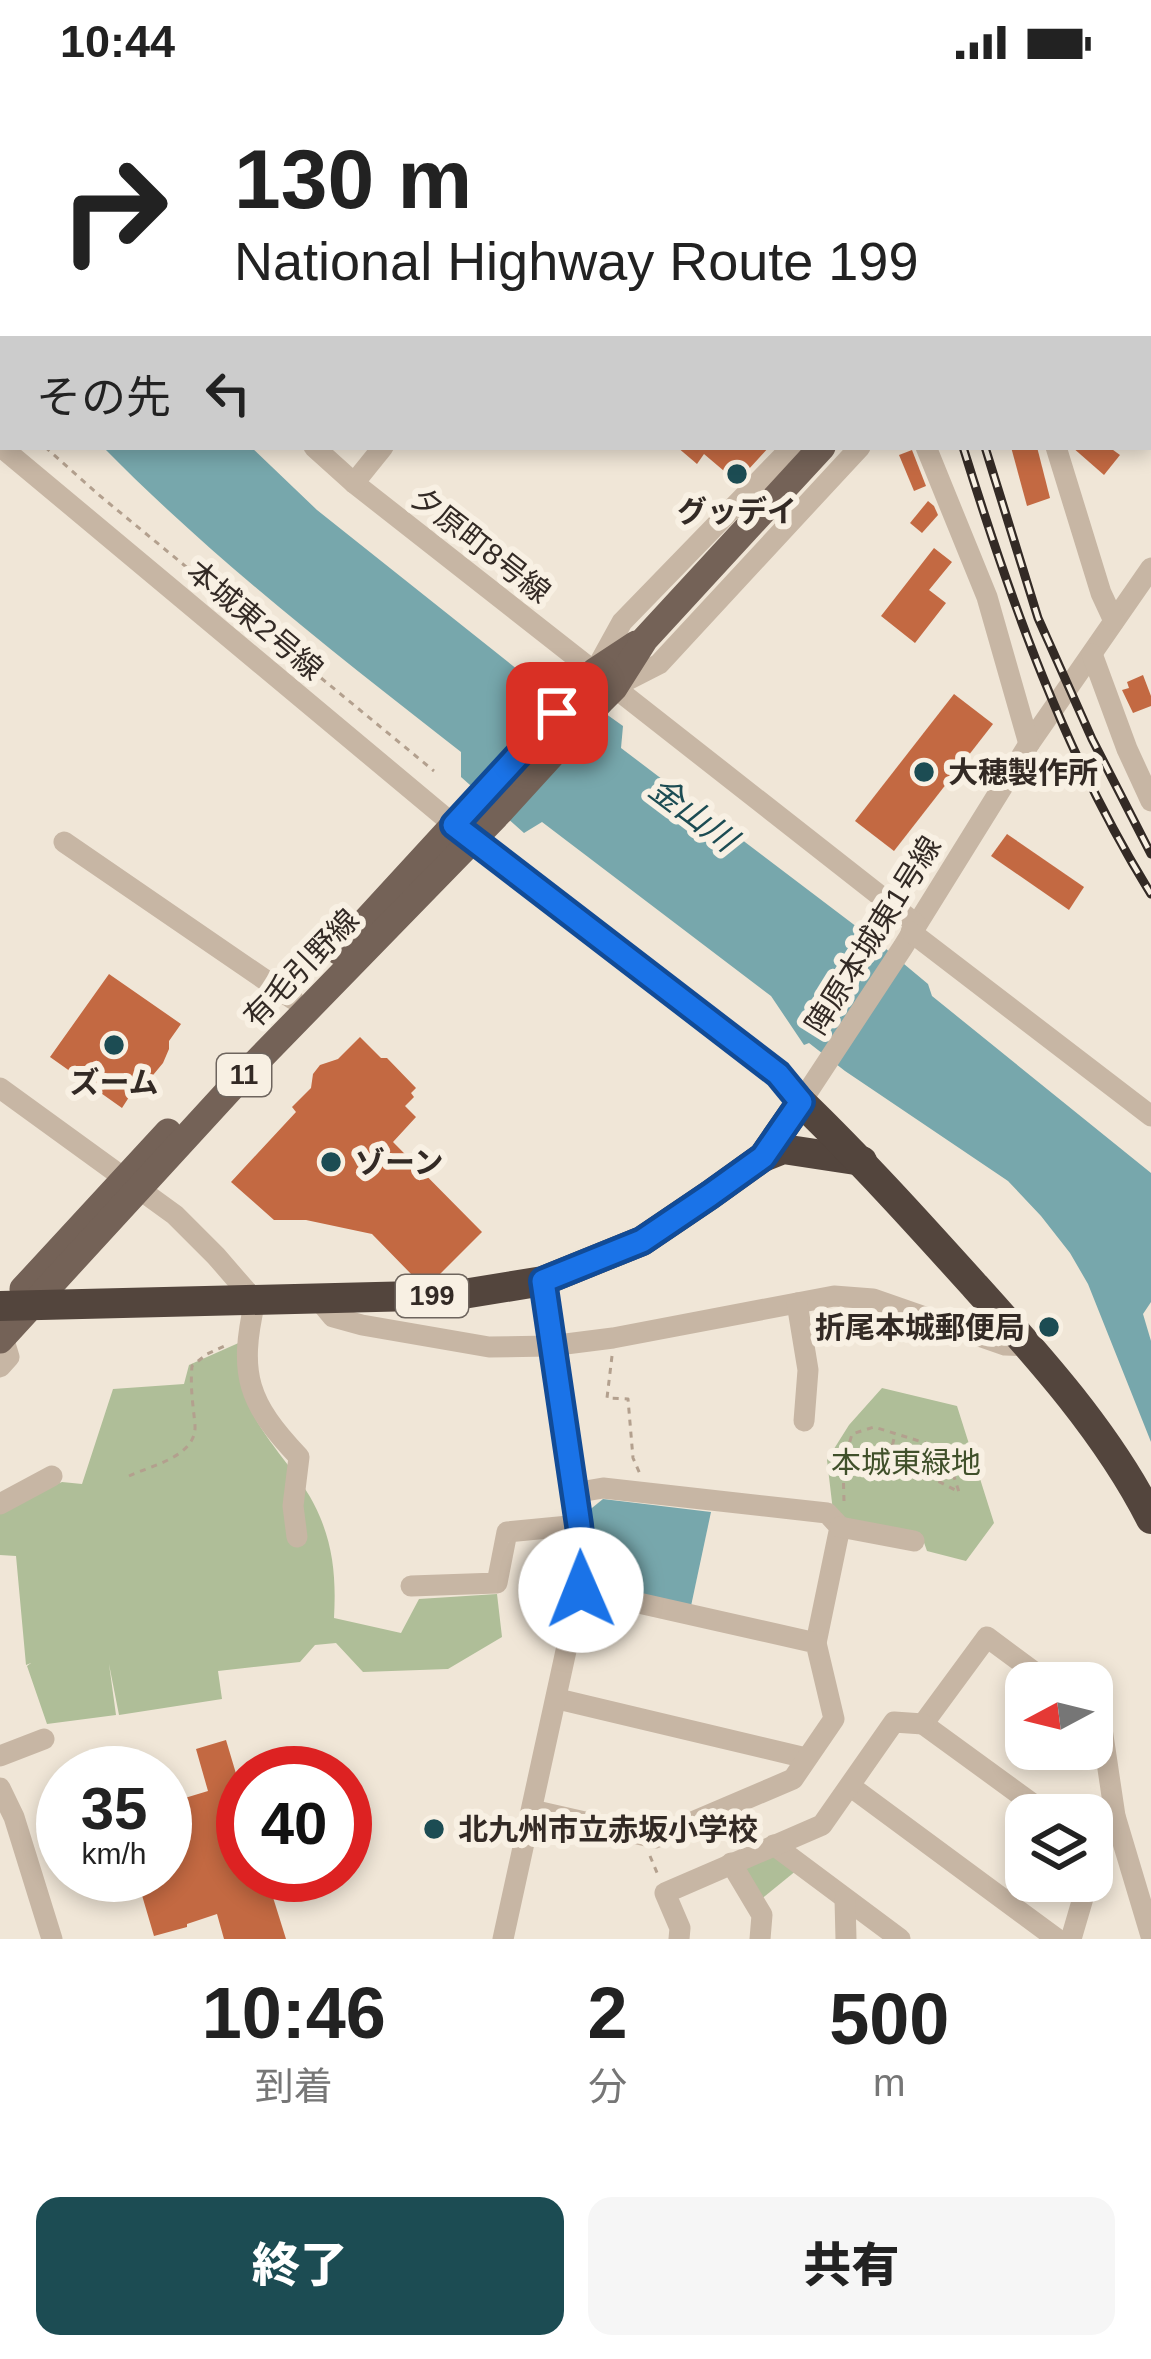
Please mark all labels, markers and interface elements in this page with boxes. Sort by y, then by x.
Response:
text: 10:44 [60,16,175,67]
icon: right [36,132,192,288]
text: 130 m [234,132,472,226]
text: National Highway Route 199 [234,231,918,291]
icon: left [195,360,261,426]
text: その先 [36,372,171,423]
marker: グッデイ [724,461,750,487]
street label: 夕原町8号線 [405,481,557,609]
place label: グッデイ [677,495,797,528]
street label: 本城東2号線 [181,554,329,686]
pin [506,662,608,764]
icon: arrive [524,680,590,746]
place label: 大穂製作所 [948,756,1098,789]
marker: 大穂製作所 [911,759,937,785]
water label: 金山川 [642,769,746,860]
street label: 陣原本城東1号線 [799,830,947,1040]
street label: 有毛引野線 [237,903,365,1033]
marker: ズーム [101,1032,127,1058]
road number: 11 [217,1054,271,1096]
place label: ズーム [69,1066,159,1099]
place label: ゾーン [355,1146,444,1179]
marker: ゾーン [318,1149,344,1175]
road number: 199 [396,1275,468,1317]
place label: 折尾本城郵便局 [815,1311,1025,1344]
marker: 折尾本城郵便局 [1036,1314,1062,1340]
park label: 本城東緑地 [831,1446,981,1479]
position arrow [518,1527,644,1653]
north arrow [1005,1662,1113,1770]
map controls [1005,1662,1113,1902]
speed limit sign: 40 [216,1746,372,1902]
text: 35 [81,1775,147,1842]
button: layers [1005,1794,1113,1902]
place label: 北九州市立赤坂小学校 [458,1813,758,1846]
marker: 北九州市立赤坂小学校 [421,1816,447,1842]
text: km/h [81,1837,147,1870]
text: 10:46 [202,1973,386,2053]
text: 2 [587,1973,628,2053]
text: 500 [829,1979,949,2059]
text: m [873,2061,905,2104]
text: 到着 [255,2065,333,2108]
text: 分 [588,2065,627,2108]
button: 終了 [36,2197,564,2335]
button: 共有 [588,2197,1115,2335]

